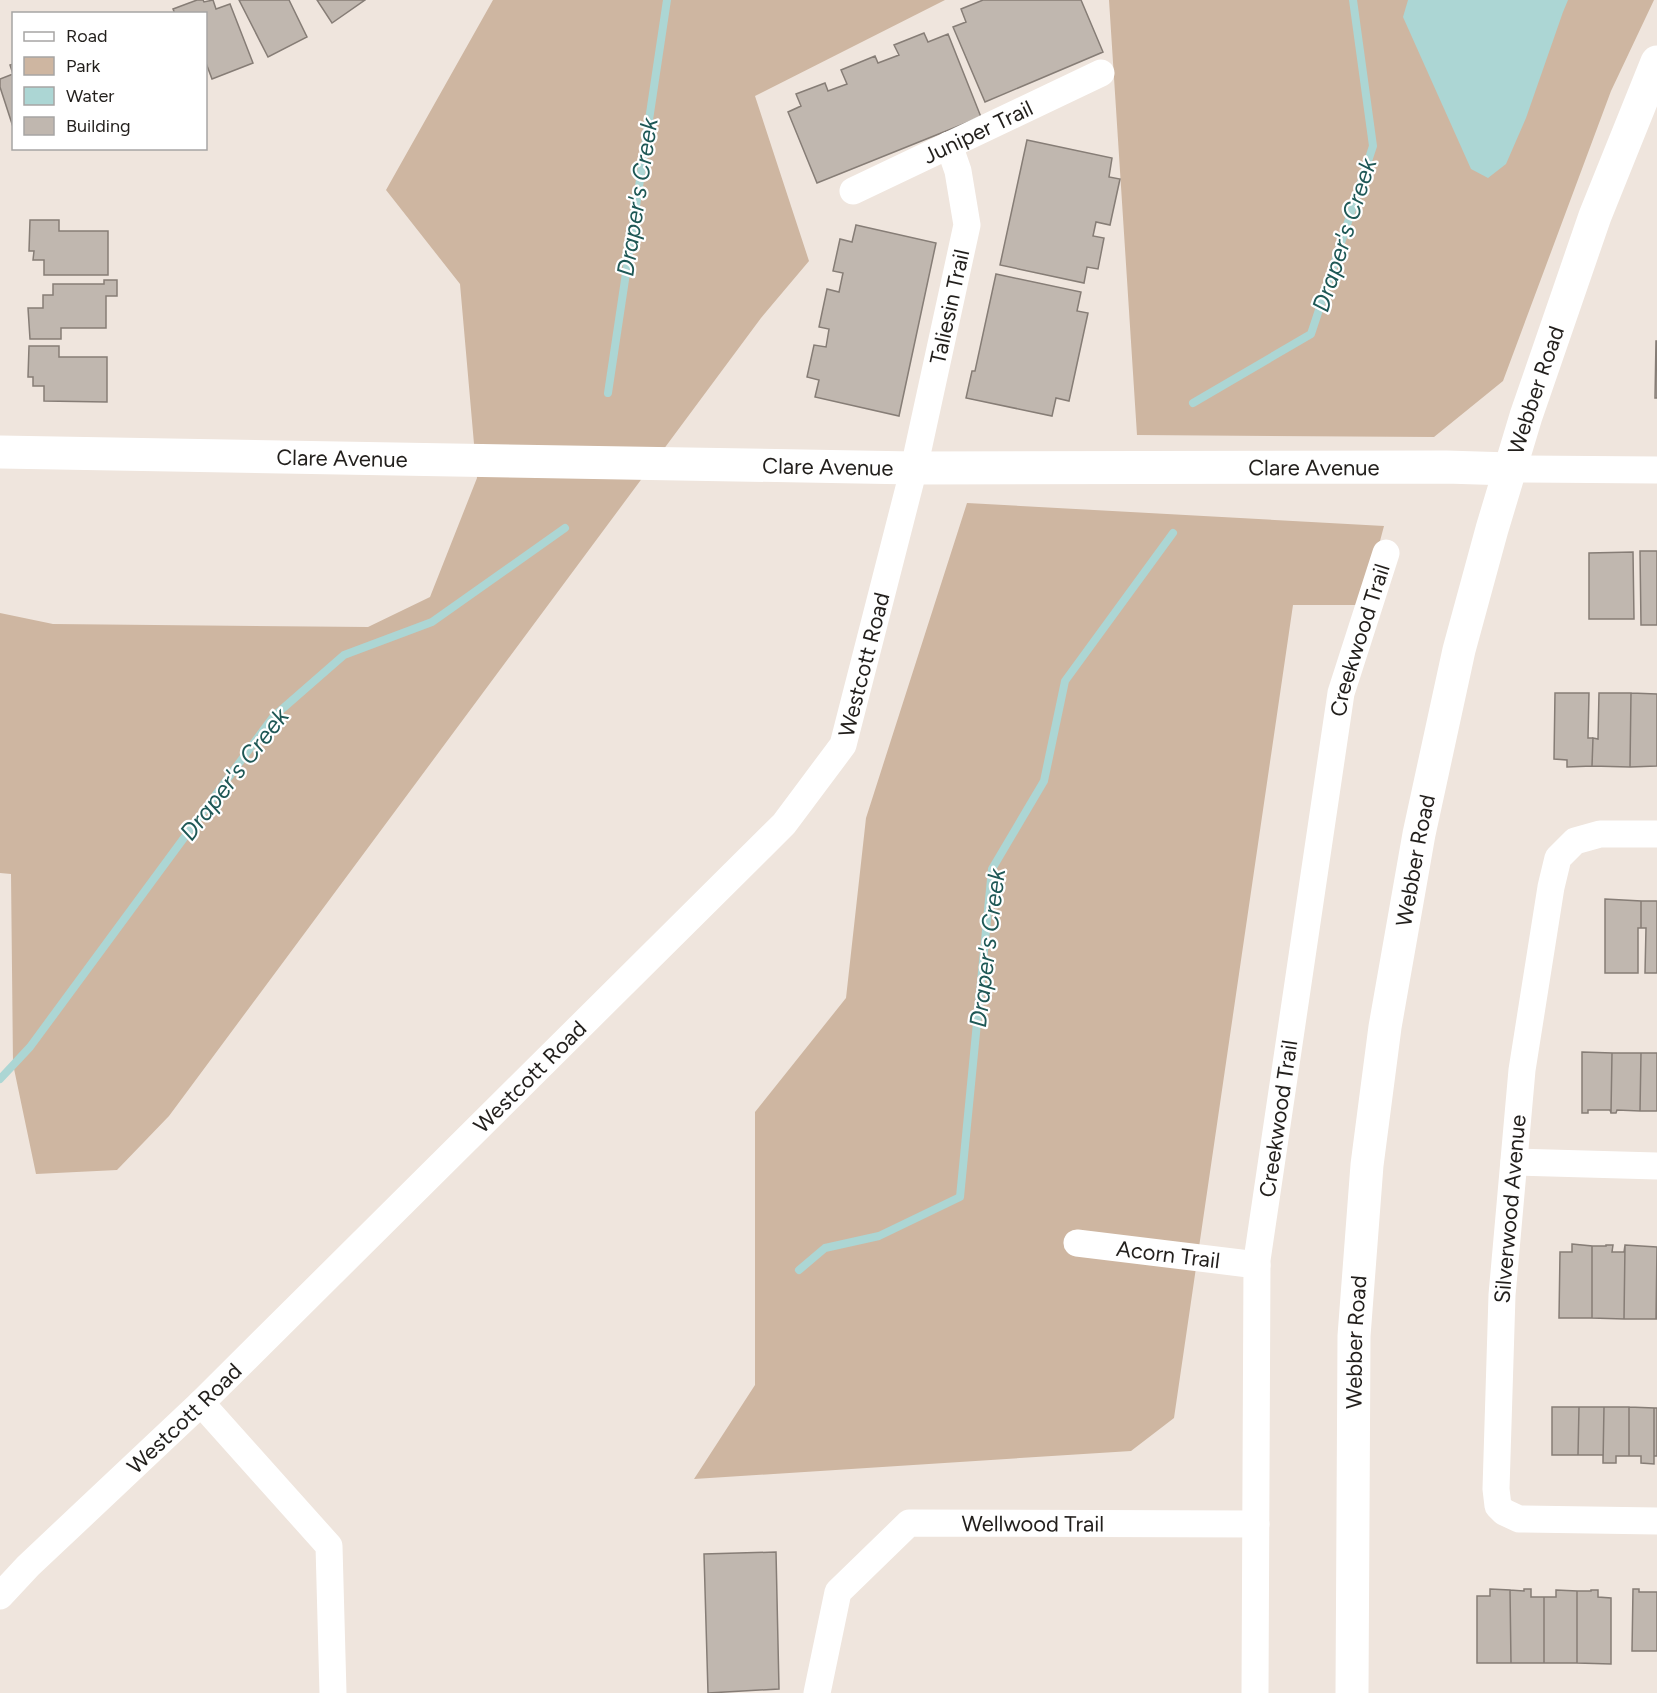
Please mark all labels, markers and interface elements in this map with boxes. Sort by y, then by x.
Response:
legend [12,12,207,150]
text: Road [66,25,107,47]
text: Park [66,55,101,77]
text: Water [66,85,114,107]
street label: Juniper Trail [918,94,1037,169]
text: Building [66,115,131,137]
water label: Draper's Creek [610,115,664,278]
water label: Draper's Creek [1306,153,1383,315]
street label: Taliesin Trail [924,247,975,367]
street label: Webber Road [1502,322,1570,457]
street label: Clare Avenue [276,443,408,473]
street label: Clare Avenue [762,452,894,481]
street label: Clare Avenue [1248,454,1380,481]
street label: Creekwood Trail [1324,560,1395,718]
street label: Westcott Road [832,589,895,740]
water label: Draper's Creek [173,701,295,846]
street label: Webber Road [1389,792,1441,928]
water label: Draper's Creek [963,866,1011,1029]
street label: Westcott Road [468,1015,592,1138]
street label: Creekwood Trail [1253,1038,1303,1199]
street label: Silverwood Avenue [1488,1114,1532,1304]
street label: Acorn Trail [1115,1234,1222,1274]
street label: Webber Road [1340,1274,1372,1409]
street label: Westcott Road [121,1357,247,1479]
street label: Wellwood Trail [962,1510,1104,1537]

